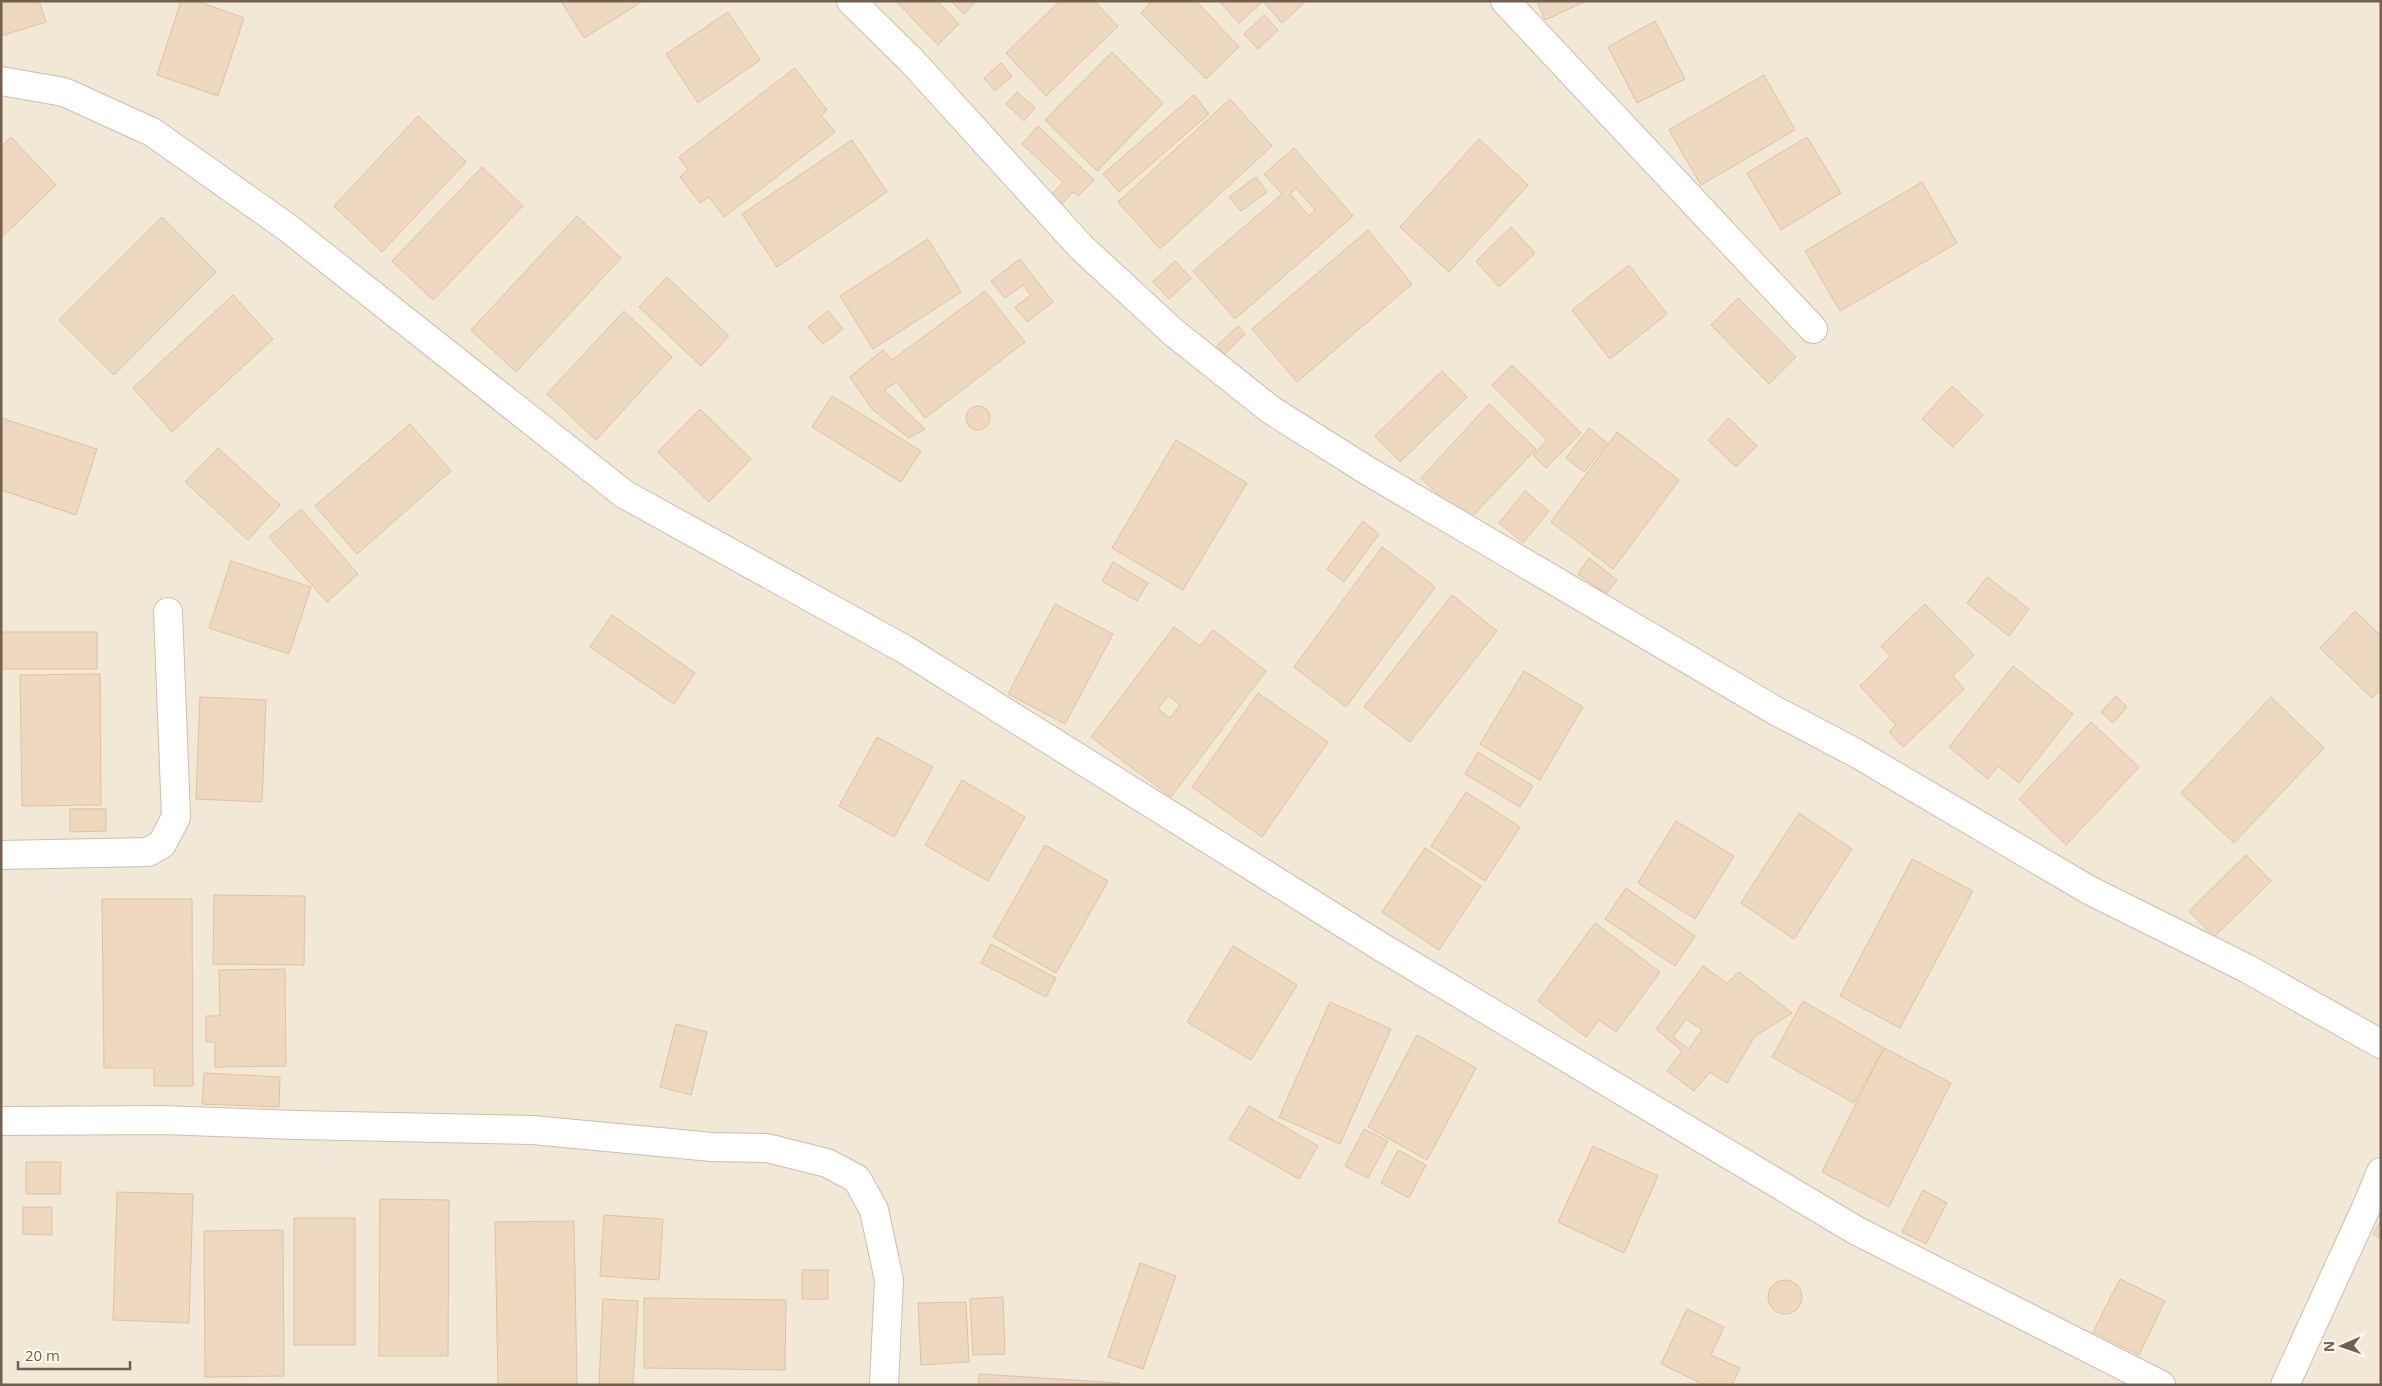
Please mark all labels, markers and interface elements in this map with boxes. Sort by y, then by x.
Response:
north arrow [2317,1321,2367,1371]
scale bar [18,1338,130,1370]
text: N [2319,1340,2338,1352]
text: 20 m [25,1345,60,1365]

